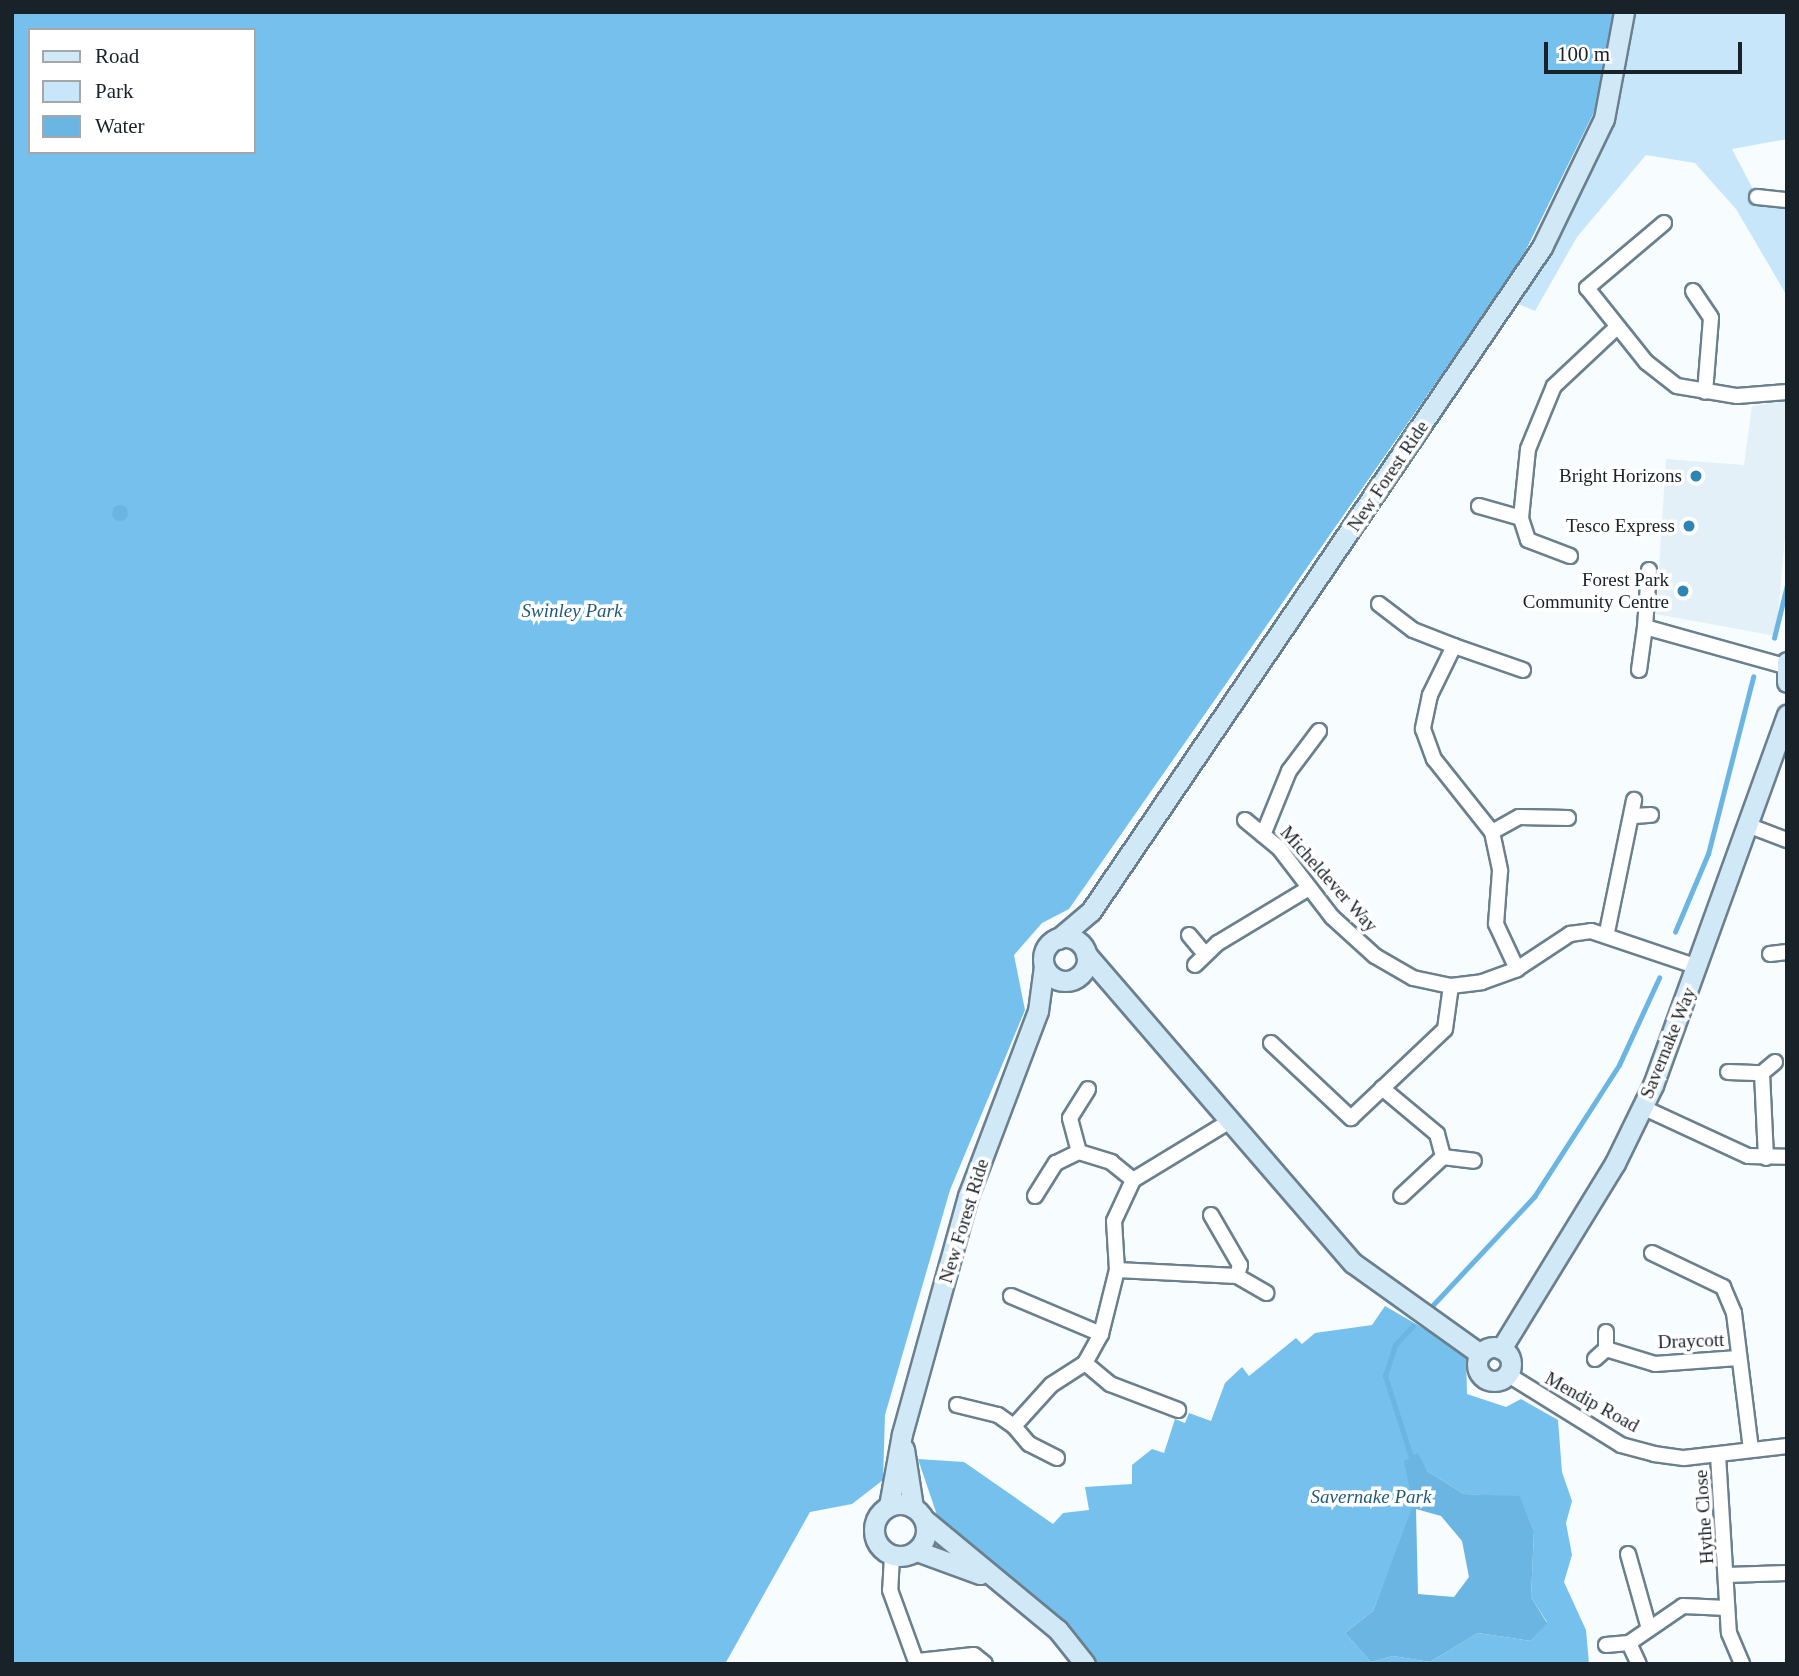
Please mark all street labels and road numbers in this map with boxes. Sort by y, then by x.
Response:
street label: New Forest Ride [1343,416,1433,536]
street label: Micheldever Way [1275,821,1383,937]
street label: Savernake Way [1635,984,1701,1102]
street label: New Forest Ride [934,1156,994,1286]
street label: Draycott [1657,1328,1725,1354]
street label: Mendip Road [1541,1367,1643,1437]
street label: Hythe Close [1689,1469,1719,1565]

